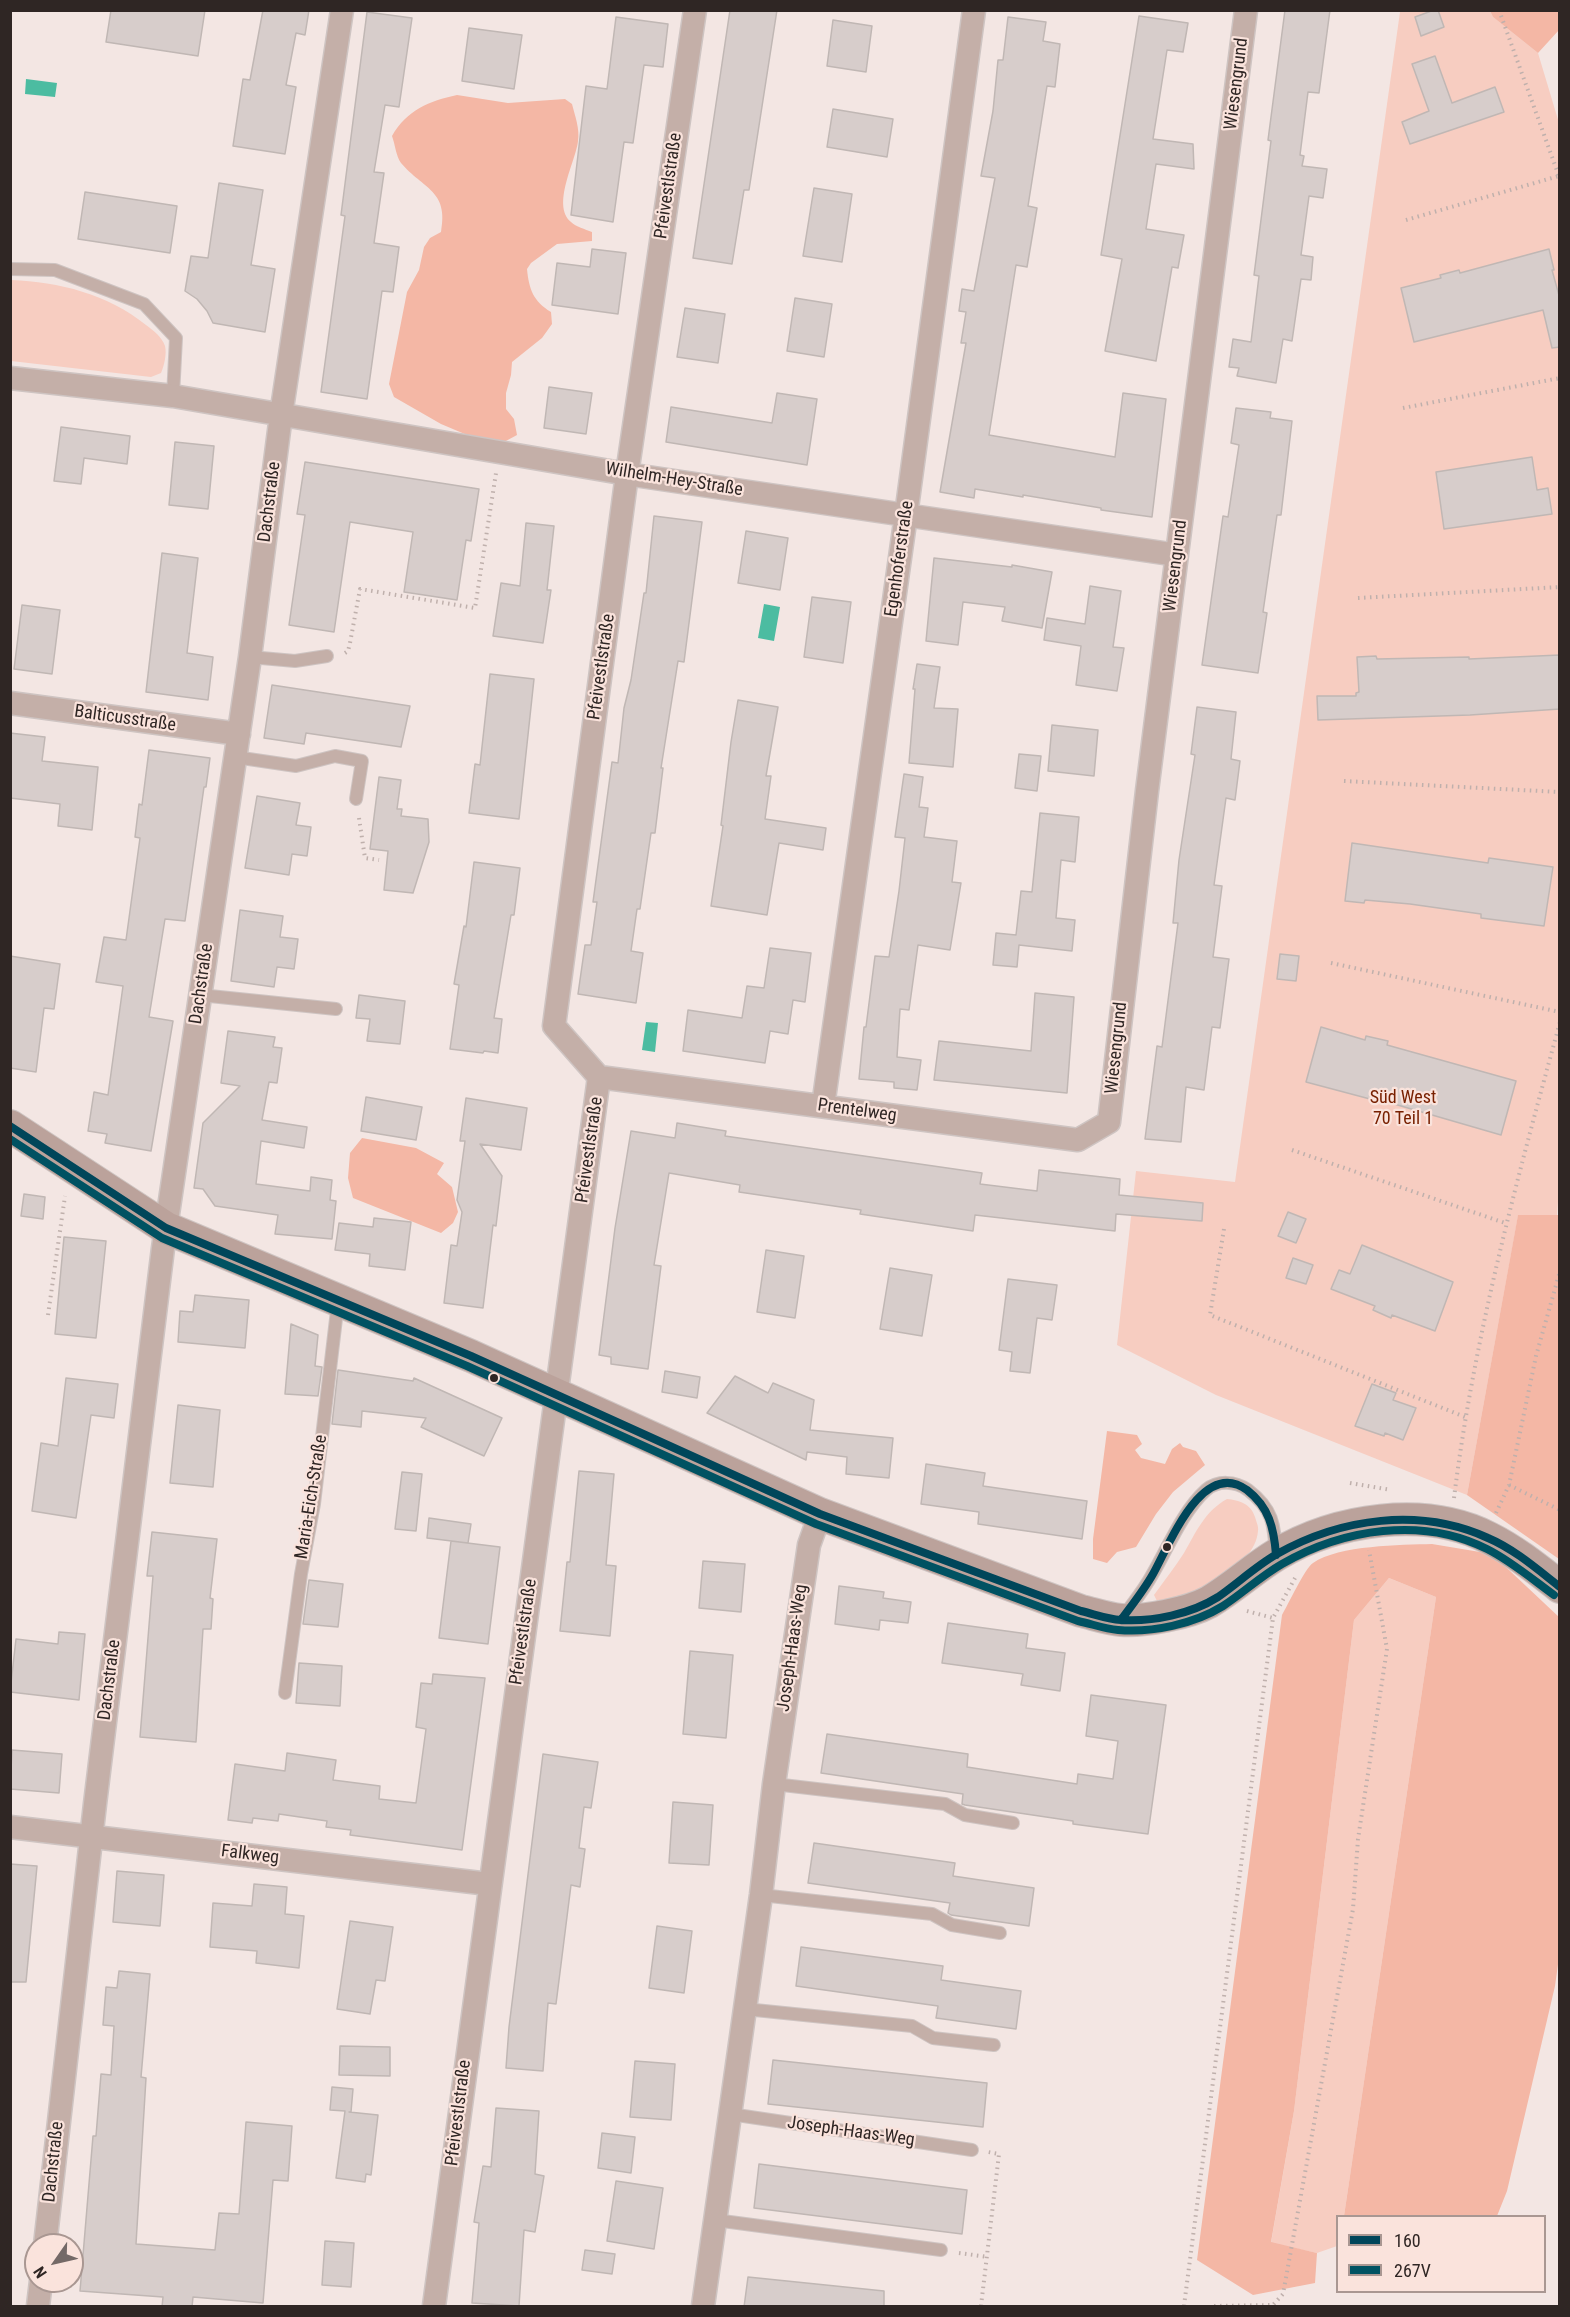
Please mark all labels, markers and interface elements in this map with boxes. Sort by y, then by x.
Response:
street label: Wiesengrund [1221,37,1253,131]
street label: Pfeivestlstraße [651,132,687,240]
street label: Wilhelm-Hey-Straße [604,458,744,502]
street label: Dachstraße [254,460,286,544]
street label: Egenhoferstraße [881,500,919,618]
street label: Wiesengrund [1160,519,1192,613]
street label: Pfeivestlstraße [584,613,620,721]
street label: Balticusstraße [73,701,177,737]
street label: Dachstraße [186,942,218,1026]
street label: Wiesengrund [1101,1001,1133,1095]
park label: Süd West 70 Teil 1 [1370,1087,1436,1130]
street label: Prentelweg [816,1095,898,1127]
street label: Pfeivestlstraße [572,1096,608,1204]
unlabelled marker [488,1372,500,1384]
street label: Maria-Eich-Straße [291,1433,333,1561]
unlabelled marker [1161,1541,1173,1553]
street label: Pfeivestlstraße [506,1578,542,1686]
street label: Joseph-Haas-Weg [773,1583,813,1713]
street label: Dachstraße [94,1638,126,1722]
street label: Falkweg [220,1841,280,1869]
street label: Pfeivestlstraße [442,2059,476,2167]
street label: Joseph-Haas-Weg [786,2112,916,2152]
street label: Dachstraße [39,2121,69,2203]
legend [1336,2215,1546,2293]
text: 160 [1394,2230,1421,2251]
north arrow [24,2233,84,2293]
text: 267V [1394,2260,1431,2281]
text: N [30,2263,51,2282]

